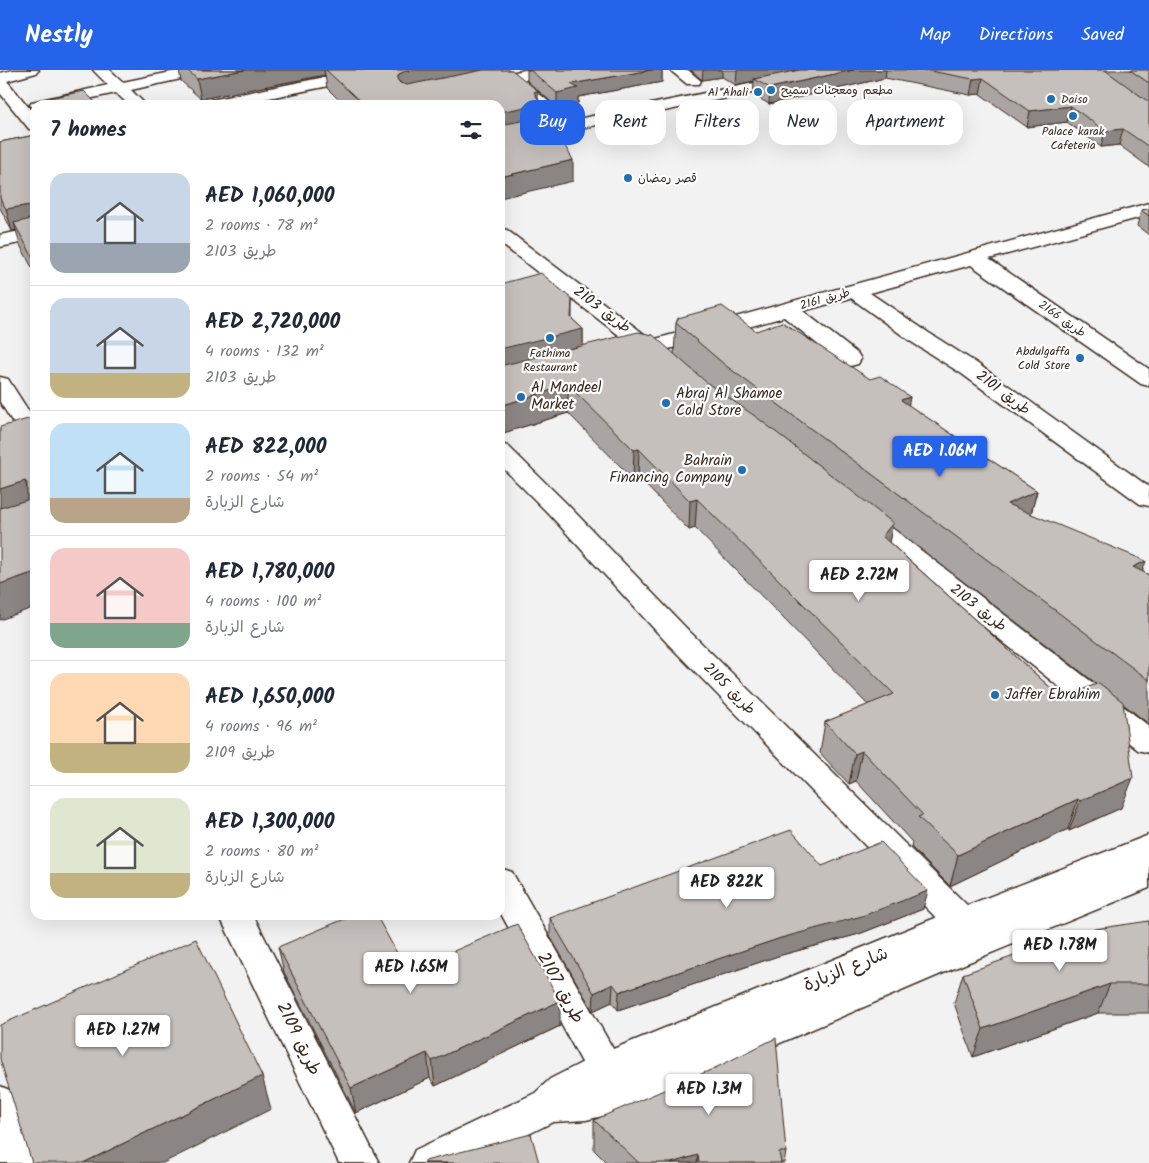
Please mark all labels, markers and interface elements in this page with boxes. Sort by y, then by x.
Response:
text: Nestly [25,16,93,55]
text: Map [919,21,951,50]
text: Directions [979,21,1053,50]
text: Saved [1081,21,1124,50]
place label: مطعم ومعجنات سميح [781,81,893,100]
place label: Al Ahali [708,83,749,102]
marker: مطعم ومعجنات سميح [765,84,777,96]
marker: Al Ahali [752,86,764,98]
place label: Daiso [1061,90,1088,109]
marker: Daiso [1045,93,1057,105]
chip: Buy [520,100,585,145]
chip: Rent [595,100,666,145]
chip: Filters [676,100,759,145]
chip: New [769,100,837,145]
chip: Apartment [847,100,963,145]
marker: Palace karak Cafeteria [1067,110,1079,122]
text: 7 homes [50,114,127,147]
icon: filters [457,116,485,144]
place label: Palace karak Cafeteria [1042,122,1105,155]
place label: قصر رمضان [638,169,697,188]
marker: قصر رمضان [622,172,634,184]
text: AED 1,060,000 [205,180,334,213]
icon: home [90,193,150,253]
text: 2 rooms · 78 m² [205,213,318,238]
text: طريق 2103 [205,239,277,264]
street label: طريق 2103 [568,280,636,340]
street label: طريق 2161 [798,283,852,315]
street label: طريق 2166 [1034,296,1090,342]
text: AED 2,720,000 [205,306,340,339]
icon: home [90,318,150,378]
marker: Fathima Restaurant [544,332,556,344]
text: 4 rooms · 132 m² [205,339,324,364]
place label: Abdulgaffa Cold Store [1016,342,1071,375]
place label: Fathima Restaurant [523,344,577,377]
marker: Abdulgaffa Cold Store [1074,352,1086,364]
street label: طريق 2101 [971,364,1035,422]
text: طريق 2103 [205,365,277,390]
place label: Al Mandeel Market [531,376,602,417]
place label: Abraj Al Shamoe Cold Store [676,382,782,423]
marker: Al Mandeel Market [515,391,527,403]
marker: Abraj Al Shamoe Cold Store [660,397,672,409]
text: AED 822,000 [205,431,327,464]
pin: AED 1.06M [883,436,997,478]
text: AED 1.06M [903,439,977,464]
icon: home [90,443,150,503]
place label: Bahrain Financing Company [609,449,733,490]
text: 2 rooms · 54 m² [205,464,318,489]
marker: Bahrain Financing Company [736,464,748,476]
text: شارع الزبارة [205,490,285,515]
text: AED 1,780,000 [205,556,335,589]
pin: AED 2.72M [802,560,916,602]
text: AED 2.72M [820,563,898,588]
icon: home [90,568,150,628]
street label: طريق 2103 [944,578,1012,638]
text: 4 rooms · 100 m² [205,589,321,614]
text: شارع الزبارة [205,615,285,640]
street label: طريق 2105 [697,657,761,721]
text: AED 1,650,000 [205,681,334,714]
place label: Jaffer Ebrahim [1005,683,1100,707]
marker: Jaffer Ebrahim [989,689,1001,701]
icon: home [90,693,150,753]
text: 4 rooms · 96 m² [205,714,317,739]
text: طريق 2109 [205,740,275,765]
text: AED 1,300,000 [205,806,335,839]
icon: home [90,818,150,878]
text: 2 rooms · 80 m² [205,839,318,864]
text: شارع الزبارة [205,865,285,890]
pin: AED 822K [675,866,779,909]
text: AED 822K [690,870,764,895]
pin: AED 1.78M [1003,930,1117,972]
text: AED 1.78M [1023,933,1097,958]
street label: شارع الزبارة [799,940,893,1000]
street label: طريق 2107 [528,947,592,1029]
pin: AED 1.65M [354,952,468,994]
text: AED 1.65M [374,955,448,980]
street label: طريق 2109 [268,997,328,1081]
pin: AED 1.27M [66,1014,180,1057]
text: AED 1.27M [86,1018,160,1043]
pin: AED 1.3M [657,1074,761,1116]
text: AED 1.3M [676,1077,742,1102]

